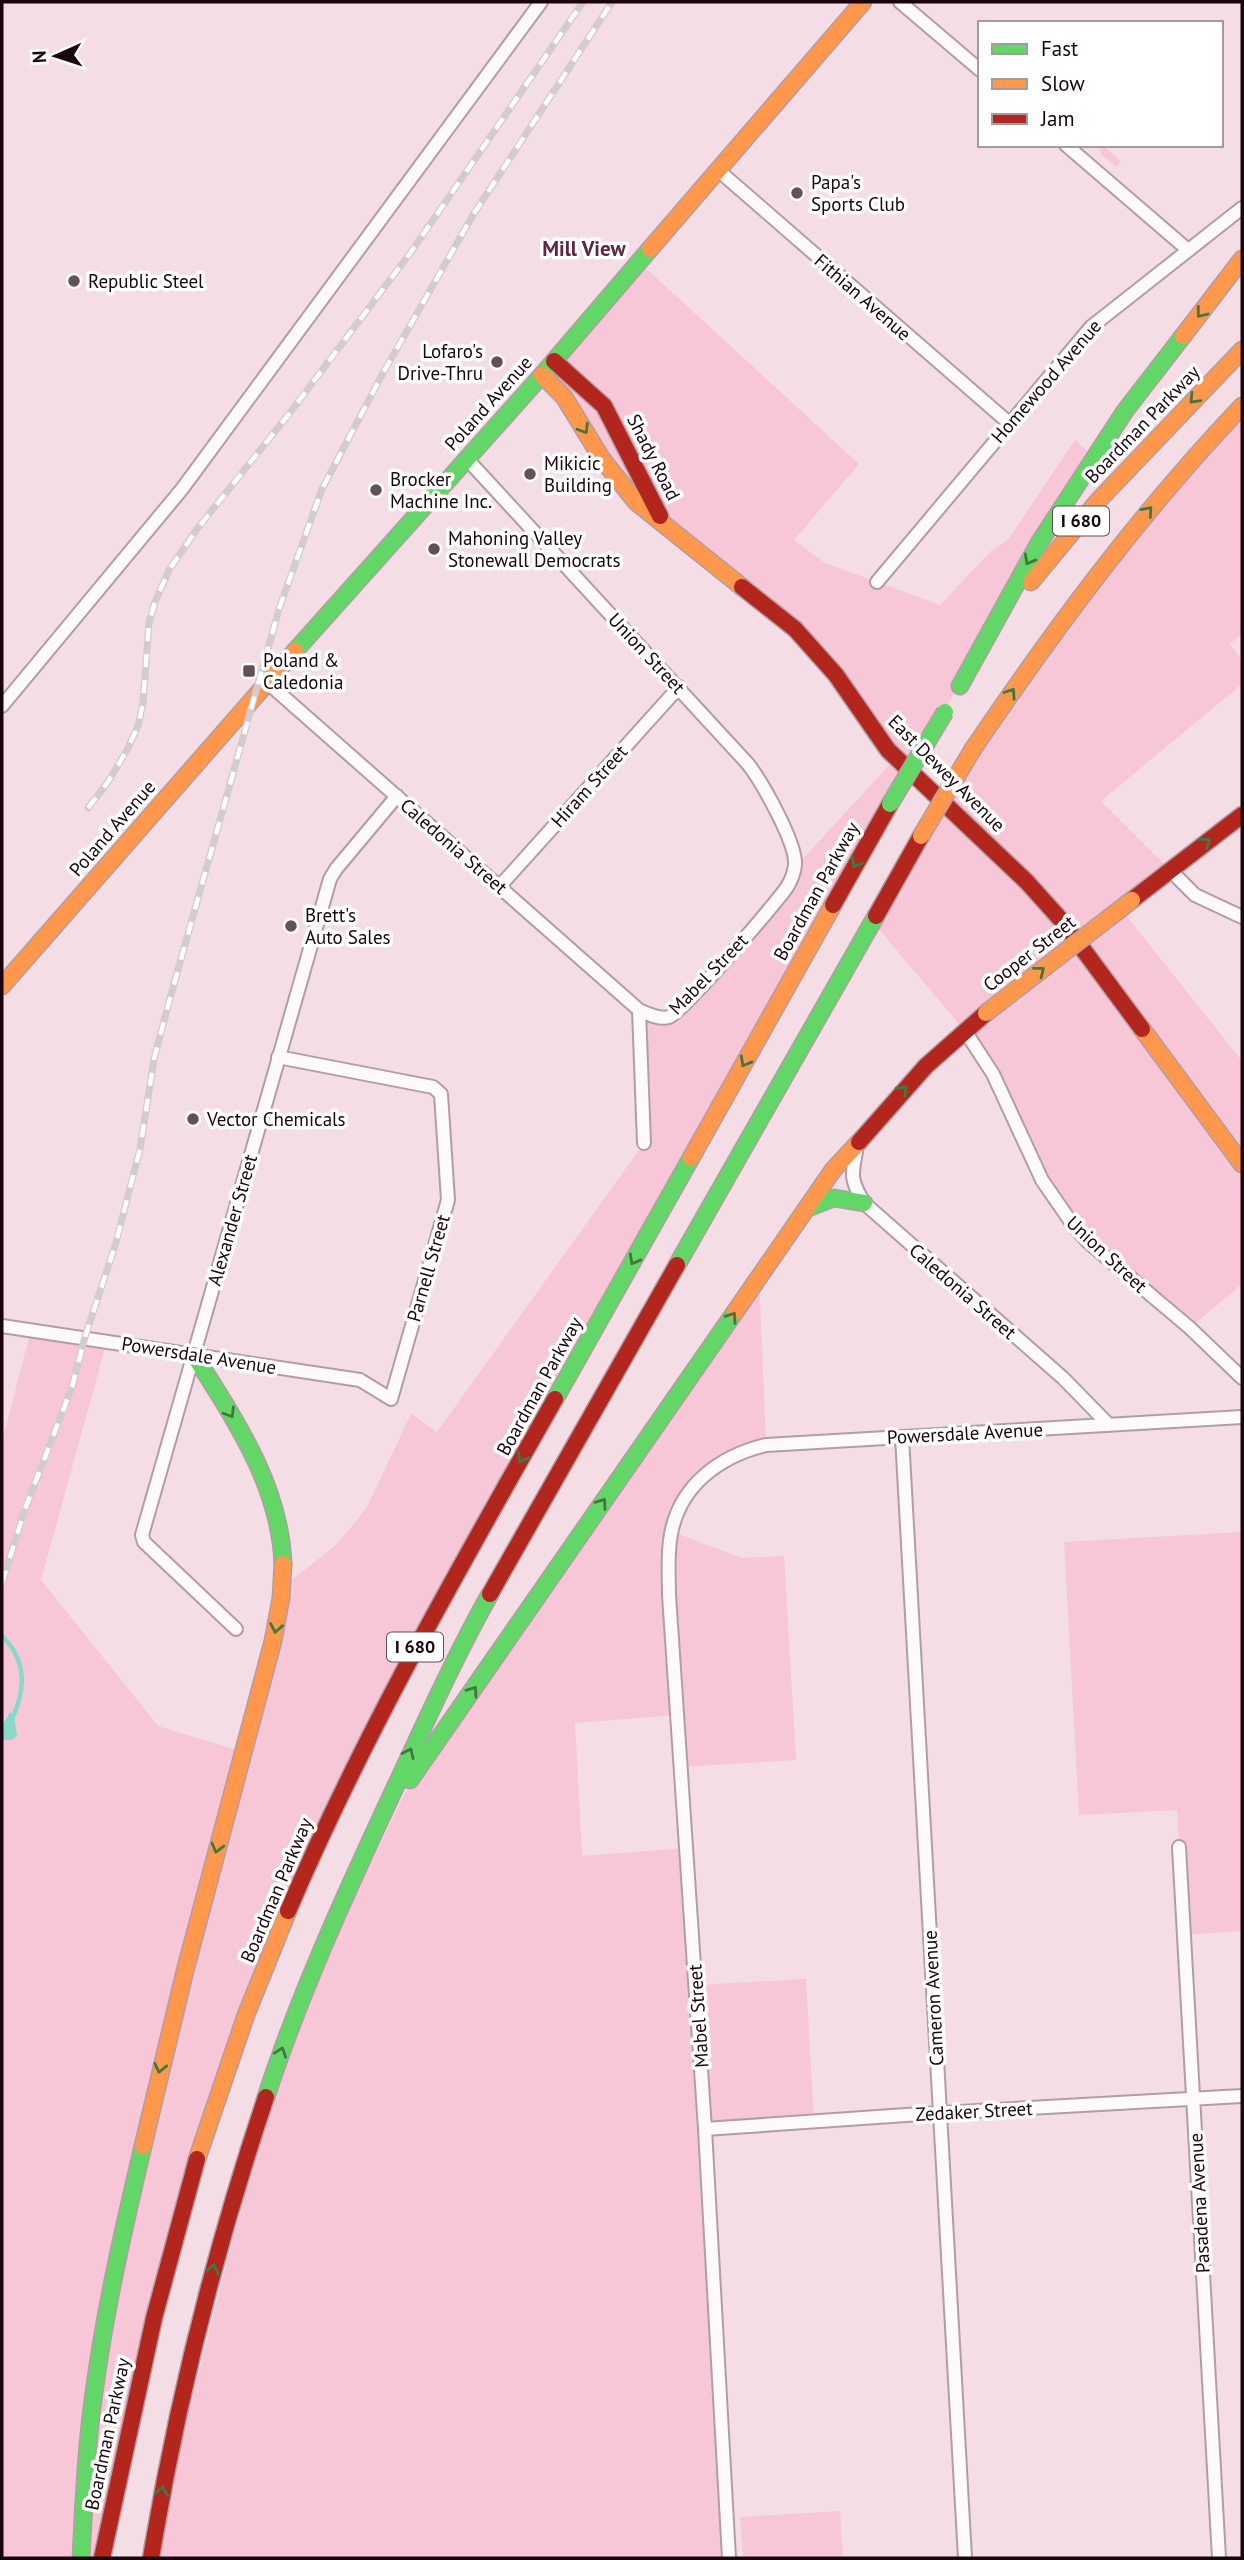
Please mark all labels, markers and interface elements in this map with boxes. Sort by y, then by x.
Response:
north arrow [21,21,91,91]
legend [978,21,1223,147]
text: Fast [1041,35,1078,62]
text: N [27,50,51,64]
text: Slow [1041,70,1085,97]
text: Jam [1040,105,1075,132]
place label: Papa's Sports Club [811,170,905,216]
marker: Papa's Sports Club [789,185,805,201]
district label: Mill View [542,235,627,262]
street label: Fithian Avenue [810,248,916,346]
place label: Republic Steel [88,269,204,293]
marker: Republic Steel [66,273,82,289]
one-way arrow [1196,305,1209,318]
street label: Homewood Avenue [986,314,1106,448]
place label: Lofaro's Drive-Thru [398,339,483,385]
street label: Poland Avenue [439,351,537,455]
marker: Lofaro's Drive-Thru [489,354,505,370]
street label: Boardman Parkway [1080,360,1205,488]
one-way arrow [1190,390,1203,403]
street label: Shady Road [622,410,686,504]
one-way arrow [575,421,588,434]
place label: Mikicic Building [544,451,612,497]
marker: Mikicic Building [522,466,538,482]
place label: Brocker Machine Inc. [390,467,492,513]
marker: Brocker Machine Inc. [368,482,384,498]
road number: I 680 [1053,506,1109,536]
one-way arrow [1140,506,1152,519]
place label: Mahoning Valley Stonewall Democrats [448,526,620,572]
marker: Mahoning Valley Stonewall Democrats [426,541,442,557]
one-way arrow [1024,553,1037,565]
street label: Union Street [603,607,691,699]
place label: Poland & Caledonia [263,648,343,694]
marker: Poland & Caledonia [241,663,257,679]
one-way arrow [1003,688,1015,701]
street label: East Dewey Avenue [883,709,1011,837]
street label: Hiram Street [546,739,633,832]
street label: Poland Avenue [64,775,160,881]
street label: Caledonia Street [396,793,513,899]
street label: Boardman Parkway [768,817,864,965]
one-way arrow [1199,838,1211,851]
one-way arrow [851,856,864,868]
place label: Brett's Auto Sales [305,903,391,949]
street label: Cooper Street [978,909,1080,996]
marker: Brett's Auto Sales [283,918,299,934]
street label: Mabel Street [663,928,753,1020]
one-way arrow [1032,967,1044,980]
one-way arrow [740,1054,753,1067]
one-way arrow [895,1085,907,1098]
place label: Vector Chemicals [206,1107,346,1131]
marker: Vector Chemicals [185,1111,201,1127]
street label: Alexander Street [202,1151,262,1288]
street label: Union Street [1061,1210,1153,1298]
street label: Parnell Street [401,1211,455,1324]
street label: Caledonia Street [905,1238,1022,1344]
one-way arrow [629,1253,642,1265]
street label: Boardman Parkway [491,1312,587,1460]
one-way arrow [724,1312,736,1325]
street label: Powersdale Avenue [120,1331,278,1379]
one-way arrow [222,1405,235,1418]
street label: Powersdale Avenue [886,1417,1044,1449]
one-way arrow [517,1451,530,1463]
one-way arrow [594,1498,606,1511]
one-way arrow [269,1622,284,1634]
road number: I 680 [387,1632,443,1662]
one-way arrow [465,1686,477,1699]
one-way arrow [401,1748,415,1760]
street label: Boardman Parkway [235,1814,317,1966]
one-way arrow [211,1841,225,1853]
street label: Cameron Avenue [917,1930,949,2066]
street label: Mabel Street [682,1963,714,2068]
one-way arrow [273,2047,287,2059]
one-way arrow [153,2062,168,2074]
street label: Zedaker Street [915,2096,1034,2126]
street label: Pasadena Avenue [1183,2132,1215,2274]
one-way arrow [205,2263,219,2275]
street label: Boardman Parkway [79,2356,135,2512]
one-way arrow [154,2485,169,2497]

